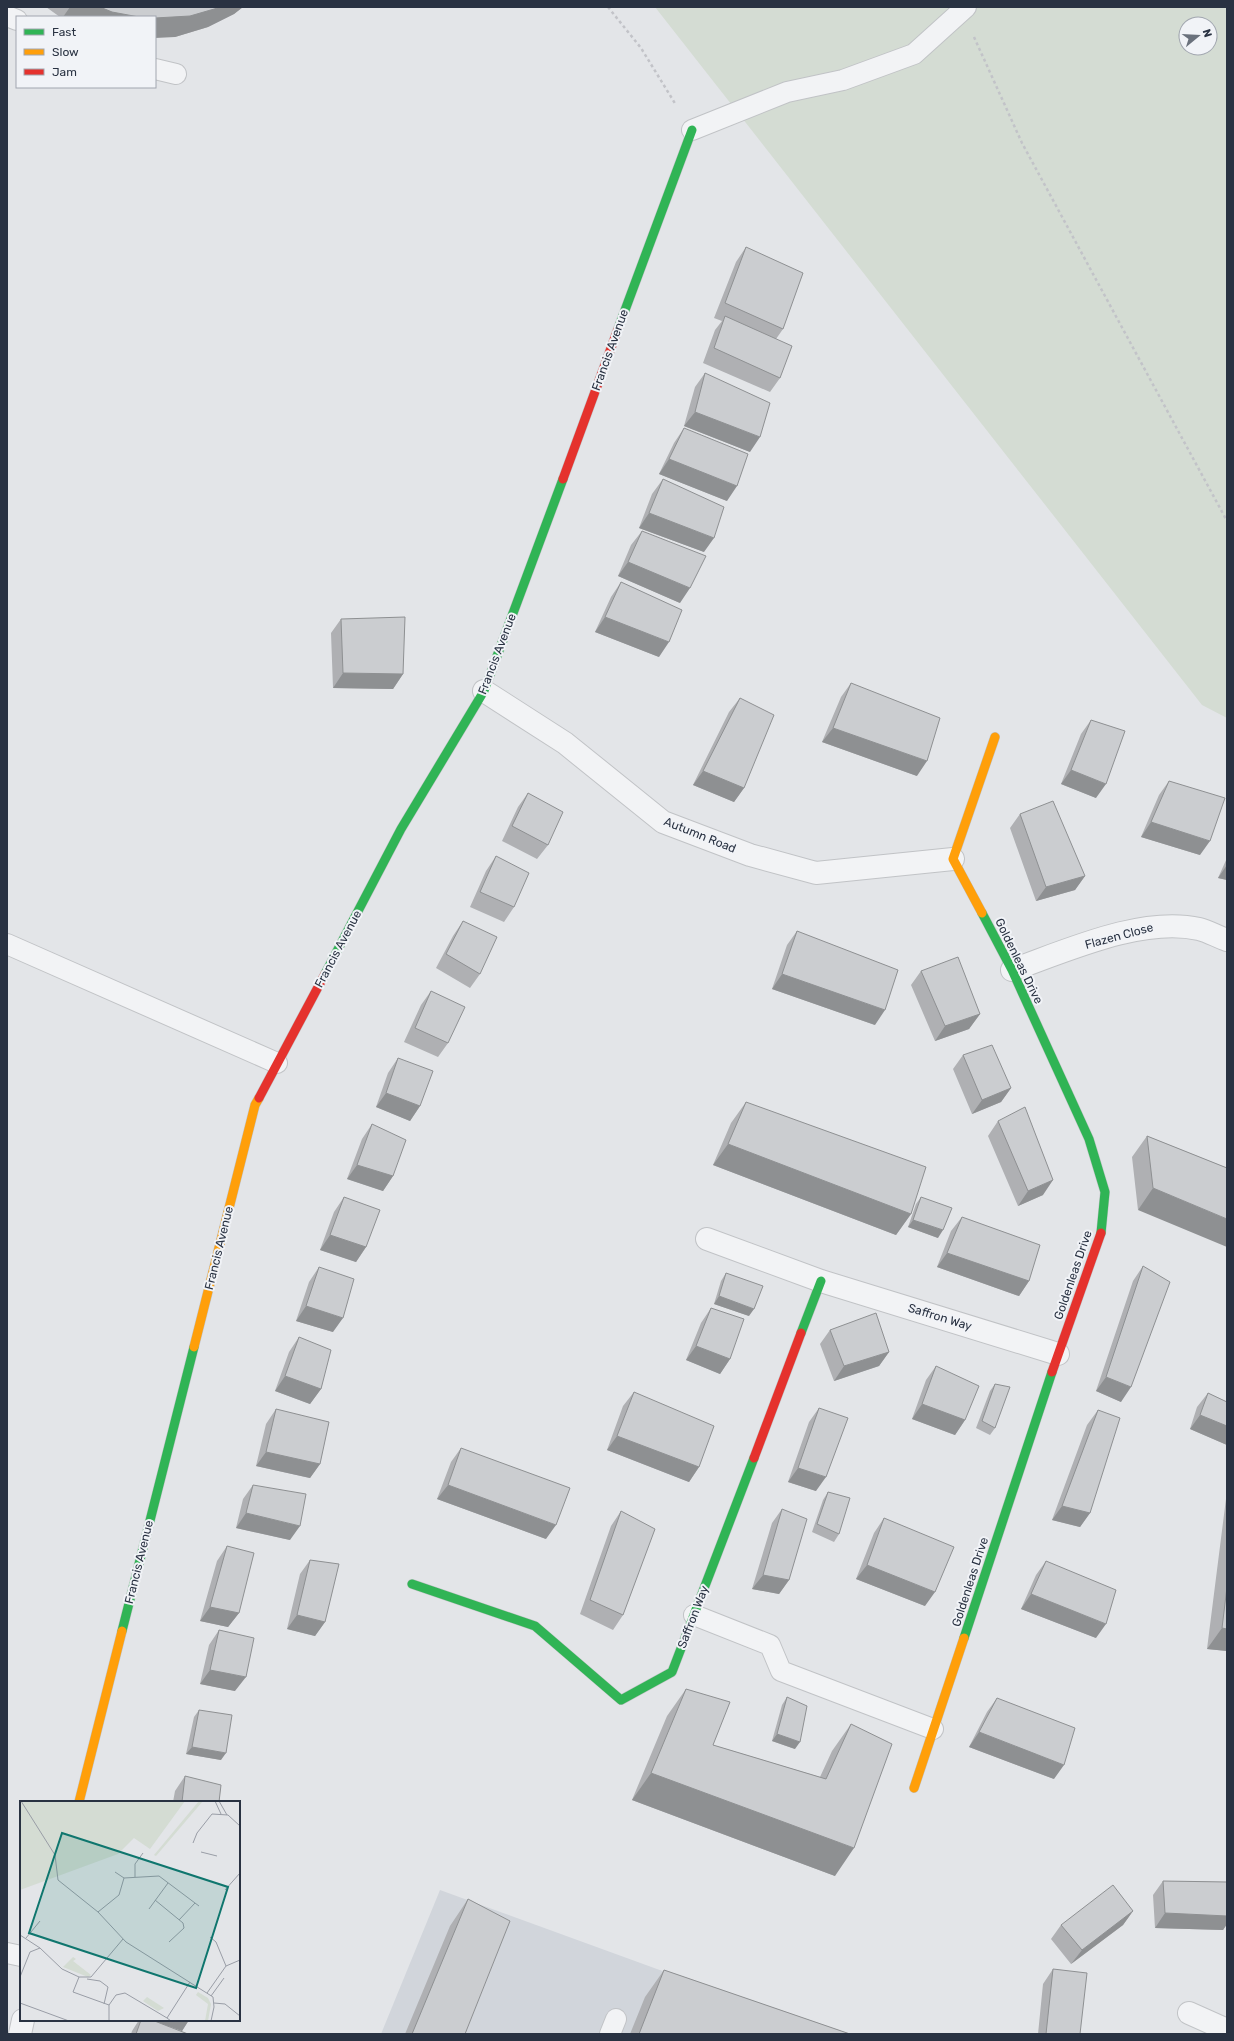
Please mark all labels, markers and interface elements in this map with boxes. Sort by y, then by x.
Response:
legend [16,16,156,88]
north arrow [1178,16,1218,56]
text: Fast [52,25,76,39]
text: N [1200,27,1214,39]
text: Slow [52,45,79,59]
text: Jam [52,65,77,79]
street label: Francis Avenue [589,307,631,393]
street label: Francis Avenue [475,611,519,696]
street label: Autumn Road [662,814,738,856]
street label: Francis Avenue [312,908,364,990]
street label: Goldenleas Drive [992,916,1046,1006]
street label: Flazen Close [1083,920,1155,952]
street label: Francis Avenue [202,1205,236,1291]
street label: Goldenleas Drive [1051,1228,1095,1321]
street label: Saffron Way [906,1301,974,1333]
street label: Francis Avenue [122,1519,156,1605]
street label: Goldenleas Drive [949,1535,991,1629]
street label: Saffron Way [675,1583,712,1650]
inset map [20,1801,240,2021]

